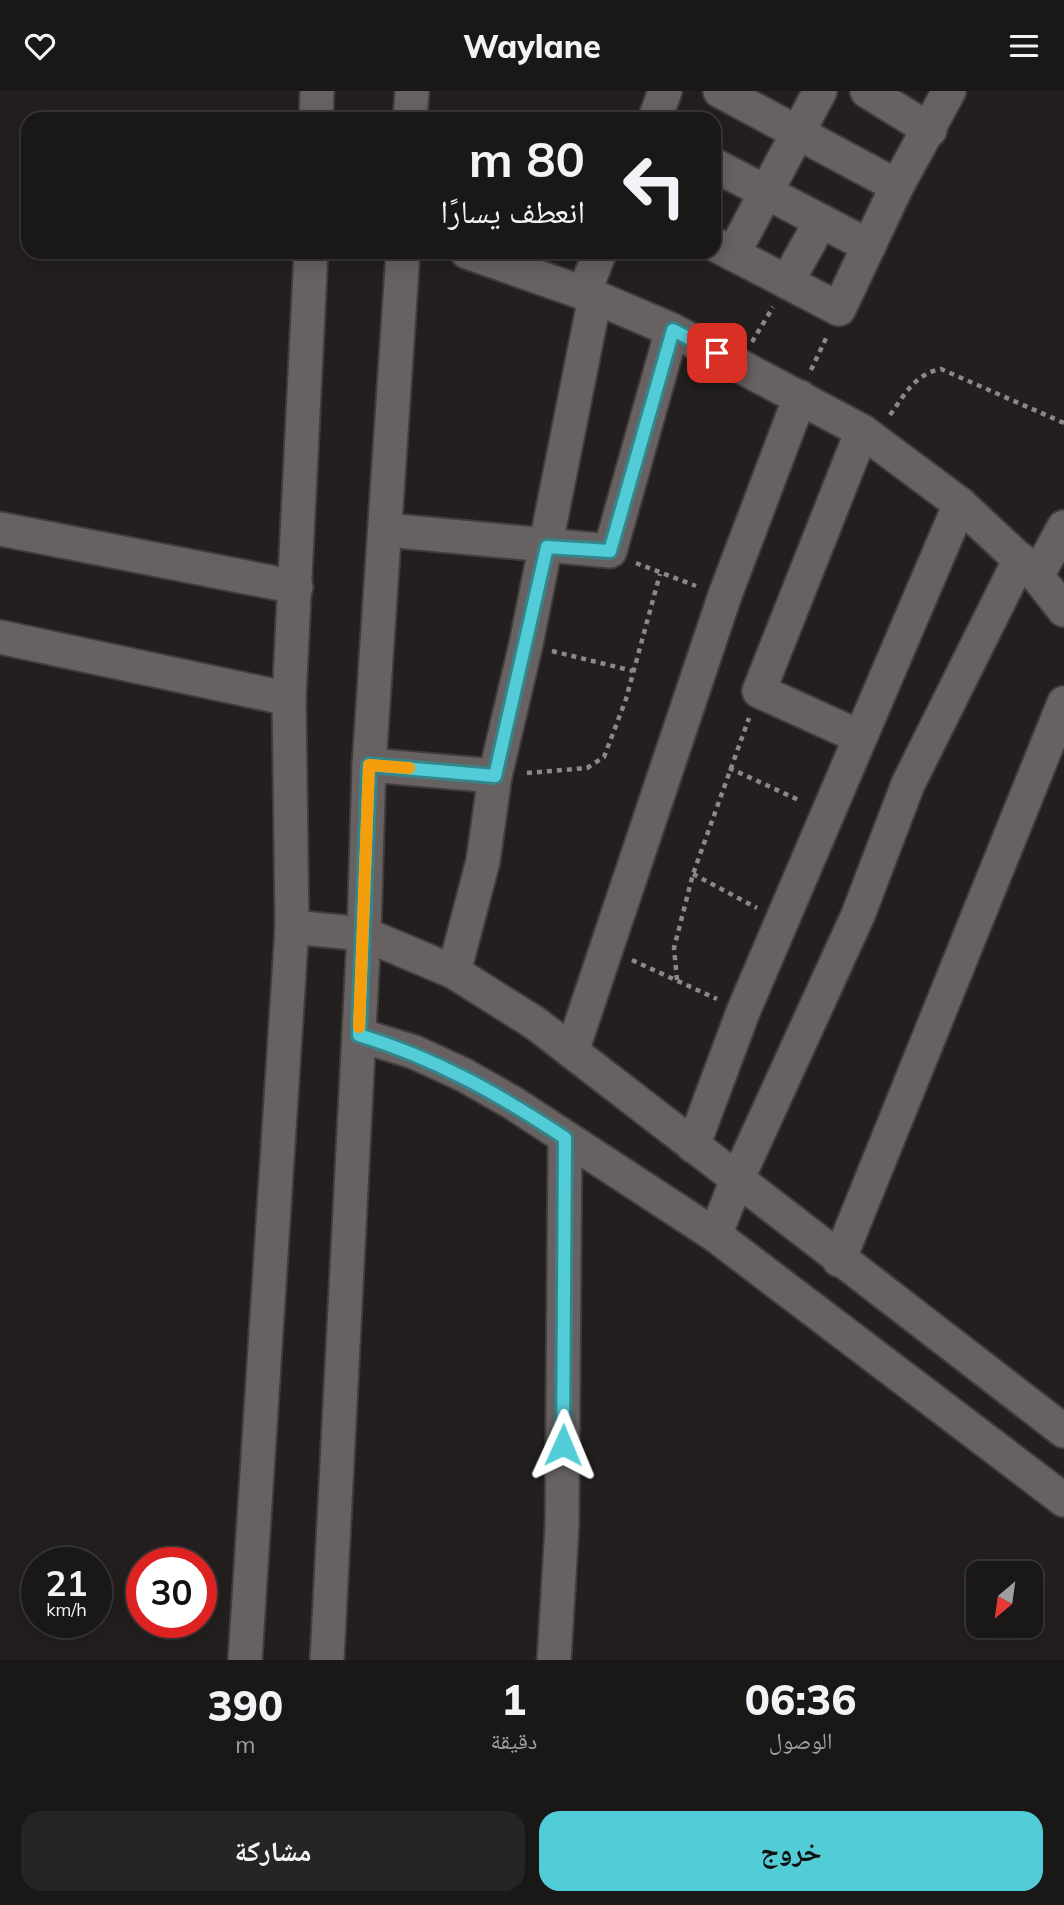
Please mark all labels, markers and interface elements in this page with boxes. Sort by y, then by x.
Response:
text: Waylane [463,26,601,66]
icon: heart [21,27,59,65]
icon: menu [1005,27,1043,65]
text: 80 m [469,128,585,189]
icon: left [609,140,700,231]
text: انعطف يسارًا [440,191,585,231]
pin [687,323,747,383]
icon: arrive [698,334,736,372]
position arrow [526,1408,600,1482]
speed limit sign: 30 [126,1547,217,1638]
text: 21 [45,1561,88,1605]
north arrow [966,1561,1043,1638]
map controls [966,1561,1043,1638]
text: km/h [46,1598,87,1621]
text: 1 [501,1673,527,1726]
text: 06:36 [745,1673,857,1726]
text: 390 [207,1679,283,1732]
text: دقيقة [491,1726,537,1755]
text: الوصول [769,1726,832,1755]
text: m [235,1730,255,1759]
button: مشاركة [21,1811,525,1891]
button: خروج [539,1811,1043,1891]

